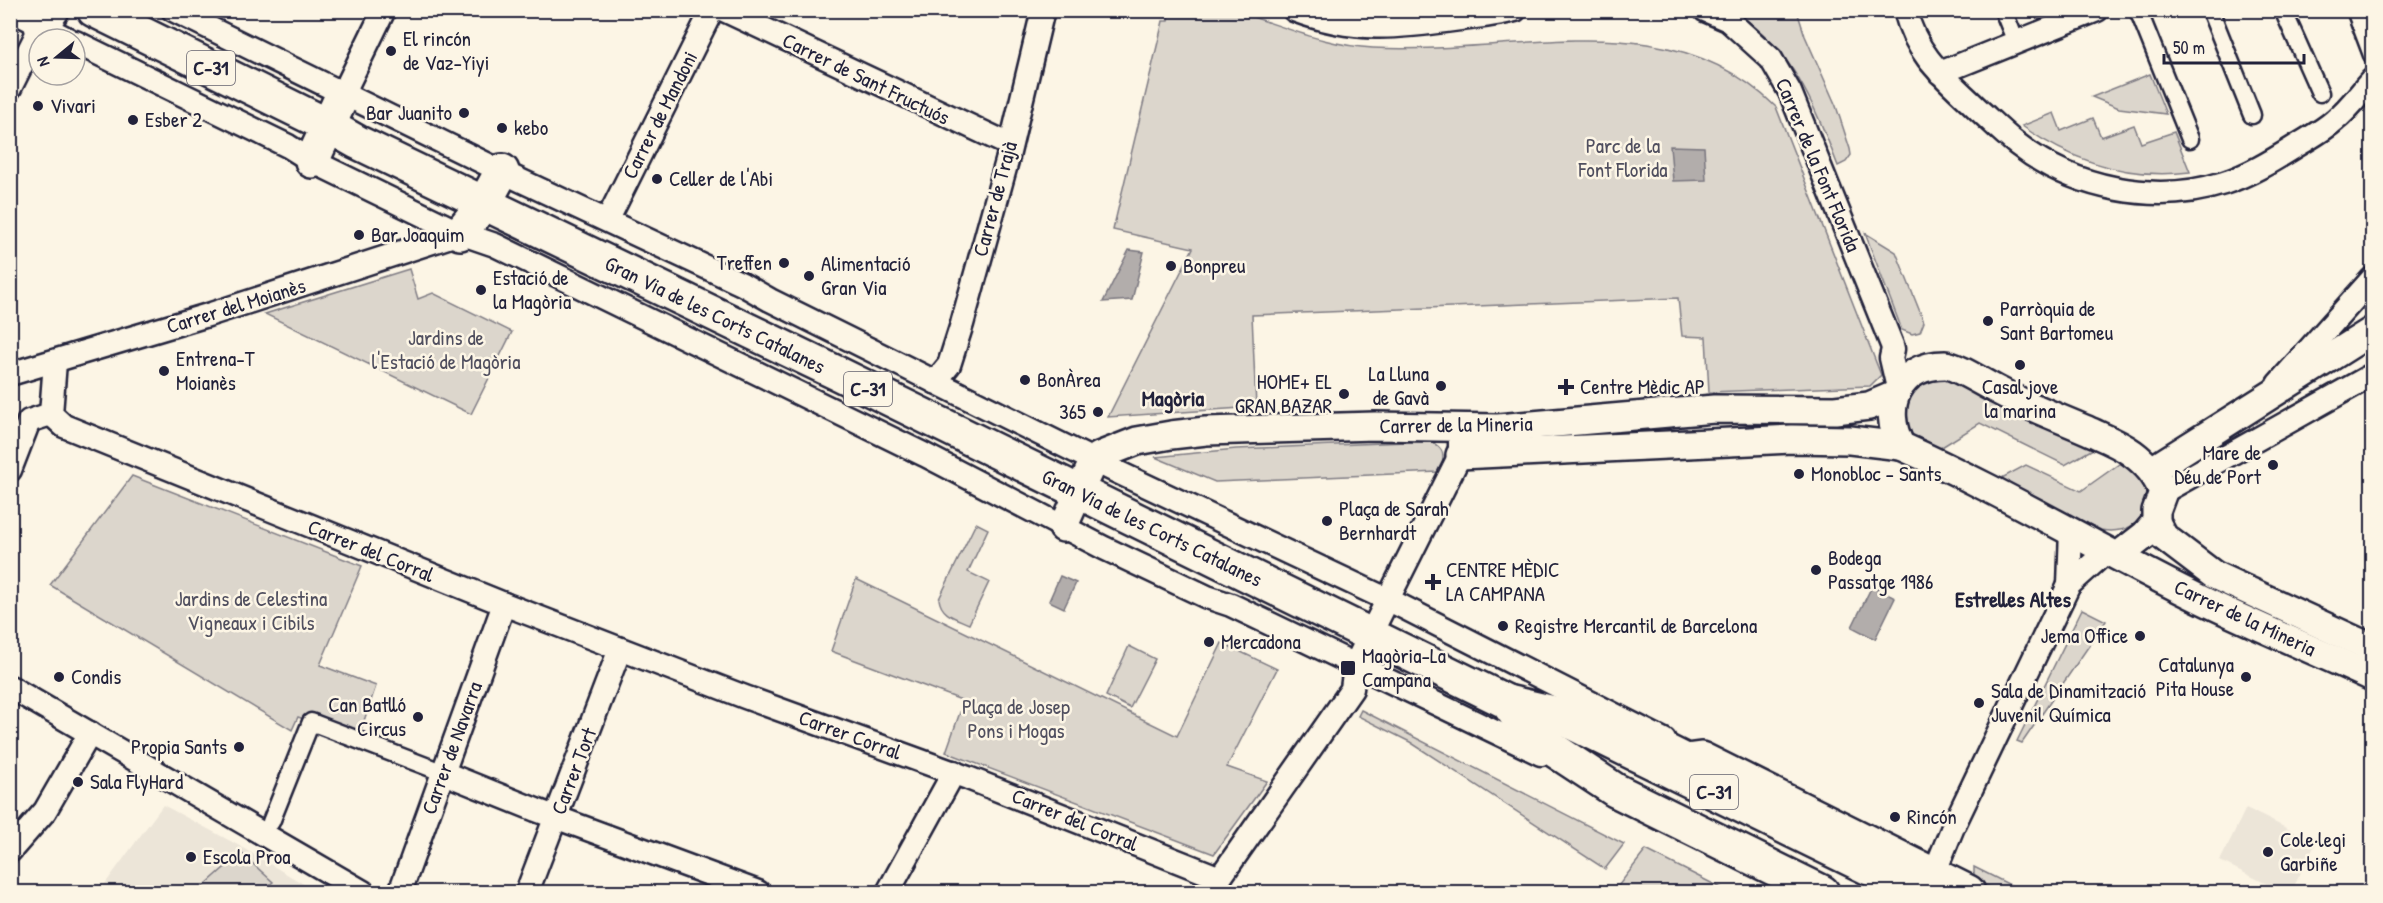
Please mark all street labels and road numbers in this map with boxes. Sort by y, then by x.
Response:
street label: Carrer de Sant Fructuós [778,25,955,132]
street label: Carrer de Mandoni [615,46,704,184]
road number: C-31 [187,51,235,85]
street label: Carrer de la Font Florida [1769,73,1868,256]
street label: Carrer de Trajà [965,138,1024,260]
street label: Gran Via de les Corts Catalanes [600,249,830,381]
street label: Carrer del Moianès [163,271,309,340]
road number: C-31 [844,372,892,406]
street label: Carrer de la Mineria [1379,409,1533,440]
street label: Gran Via de les Corts Catalanes [1037,462,1267,594]
street label: Carrer del Corral [304,512,439,589]
street label: Carrer de la Mineria [2170,572,2321,663]
street label: Carrer de Navarra [414,678,489,818]
street label: Carrer Corral [795,703,906,767]
street label: Carrer Tort [544,723,604,818]
road number: C-31 [1690,775,1738,809]
street label: Carrer del Corral [1008,781,1143,858]

